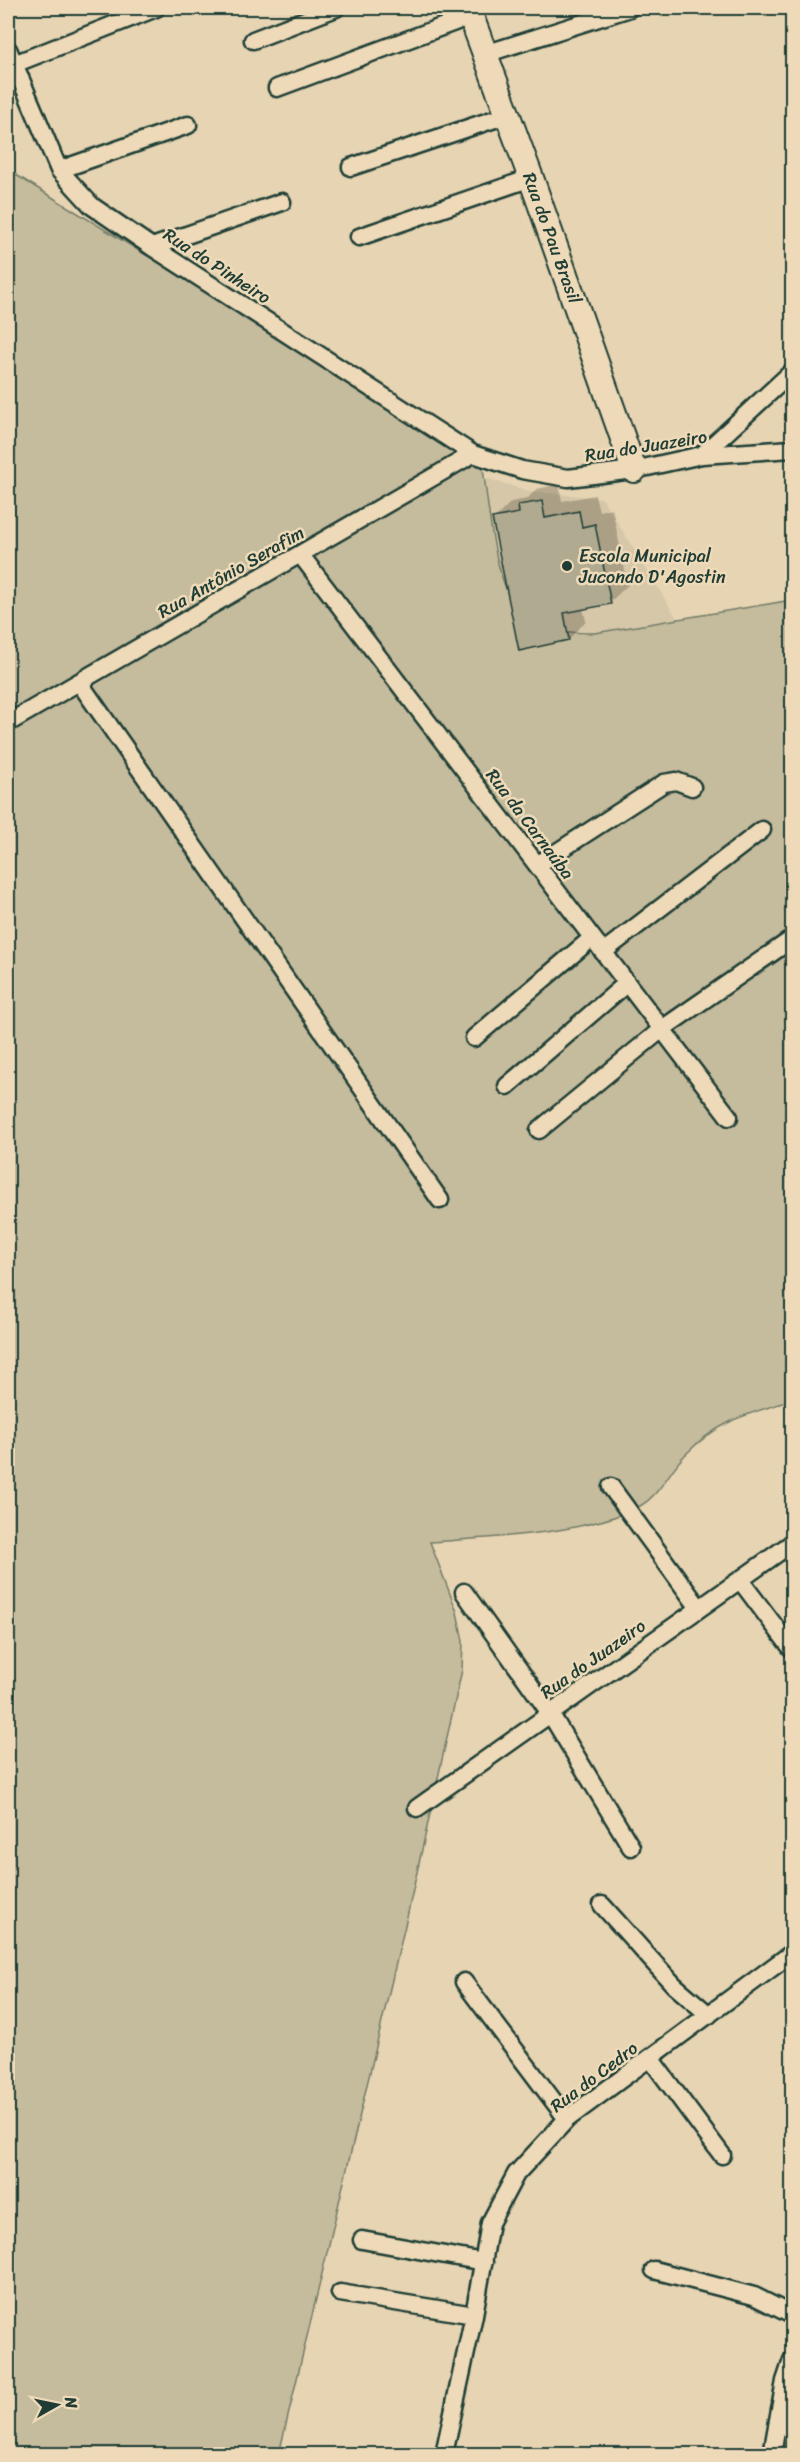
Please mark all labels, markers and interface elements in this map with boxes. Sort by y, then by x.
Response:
street label: Rua do Pau Brasil [513,168,591,309]
street label: Rua do Pinheiro [157,219,277,313]
street label: Rua do Juazeiro [583,421,709,471]
street label: Rua Antônio Serafim [152,517,311,627]
place label: Escola Municipal Jucondo D'Agostin [578,540,726,593]
marker: Escola Municipal Jucondo D'Agostin [560,559,574,573]
street label: Rua da Carnaúba [477,761,583,887]
street label: Rua do Juazeiro [533,1611,653,1707]
street label: Rua do Cedro [543,2033,645,2121]
north arrow [27,2375,87,2435]
text: N [56,2394,87,2411]

